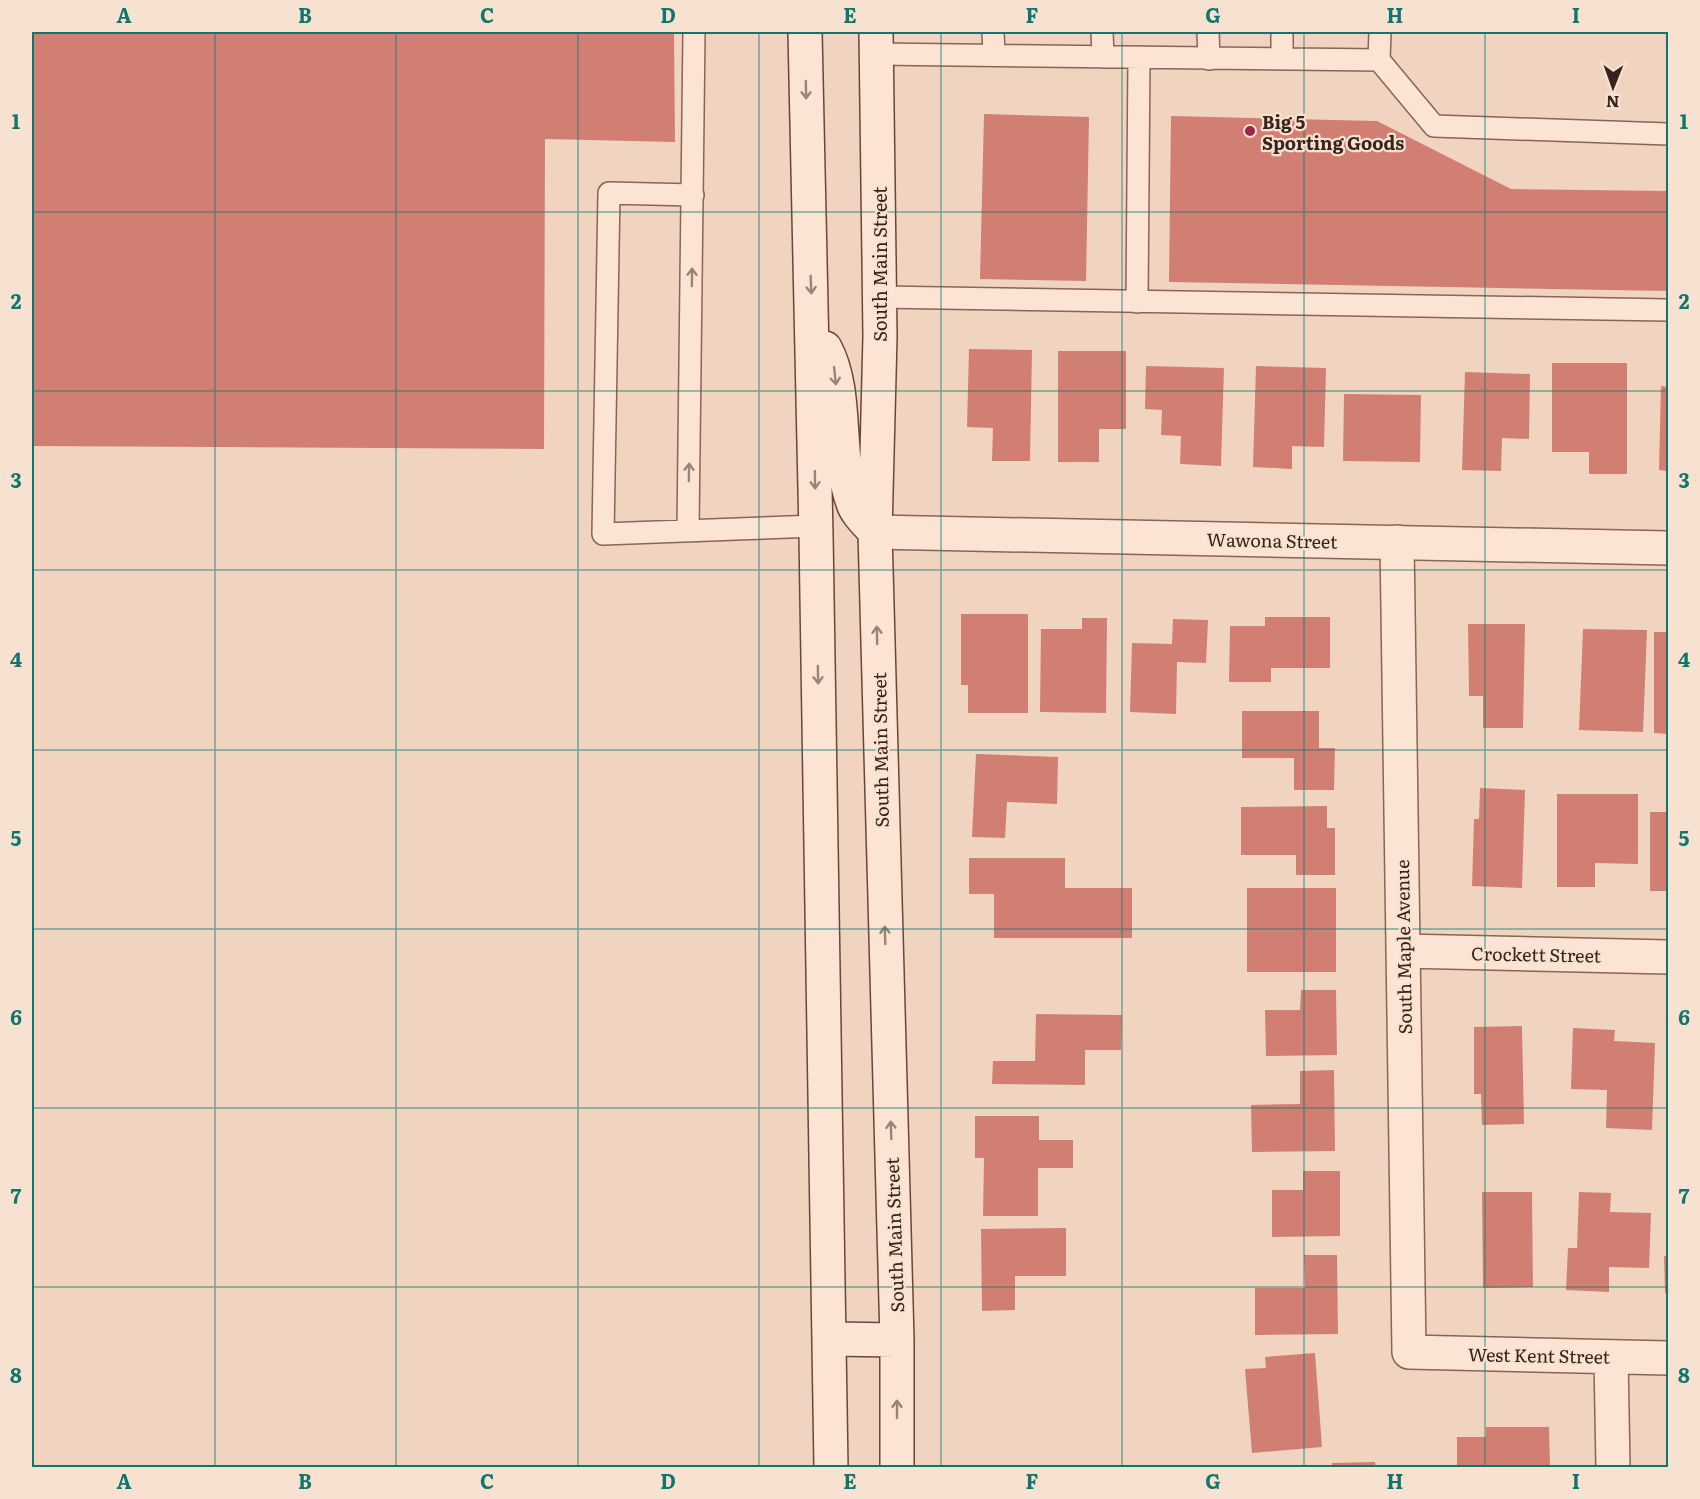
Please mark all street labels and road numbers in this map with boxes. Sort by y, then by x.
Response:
street label: South Main Street [866,186,893,342]
street label: Wawona Street [1206,525,1338,555]
street label: South Main Street [865,671,895,828]
street label: South Maple Avenue [1388,859,1418,1035]
street label: Crockett Street [1471,939,1602,969]
street label: South Main Street [878,1156,910,1313]
street label: West Kent Street [1468,1340,1611,1370]

